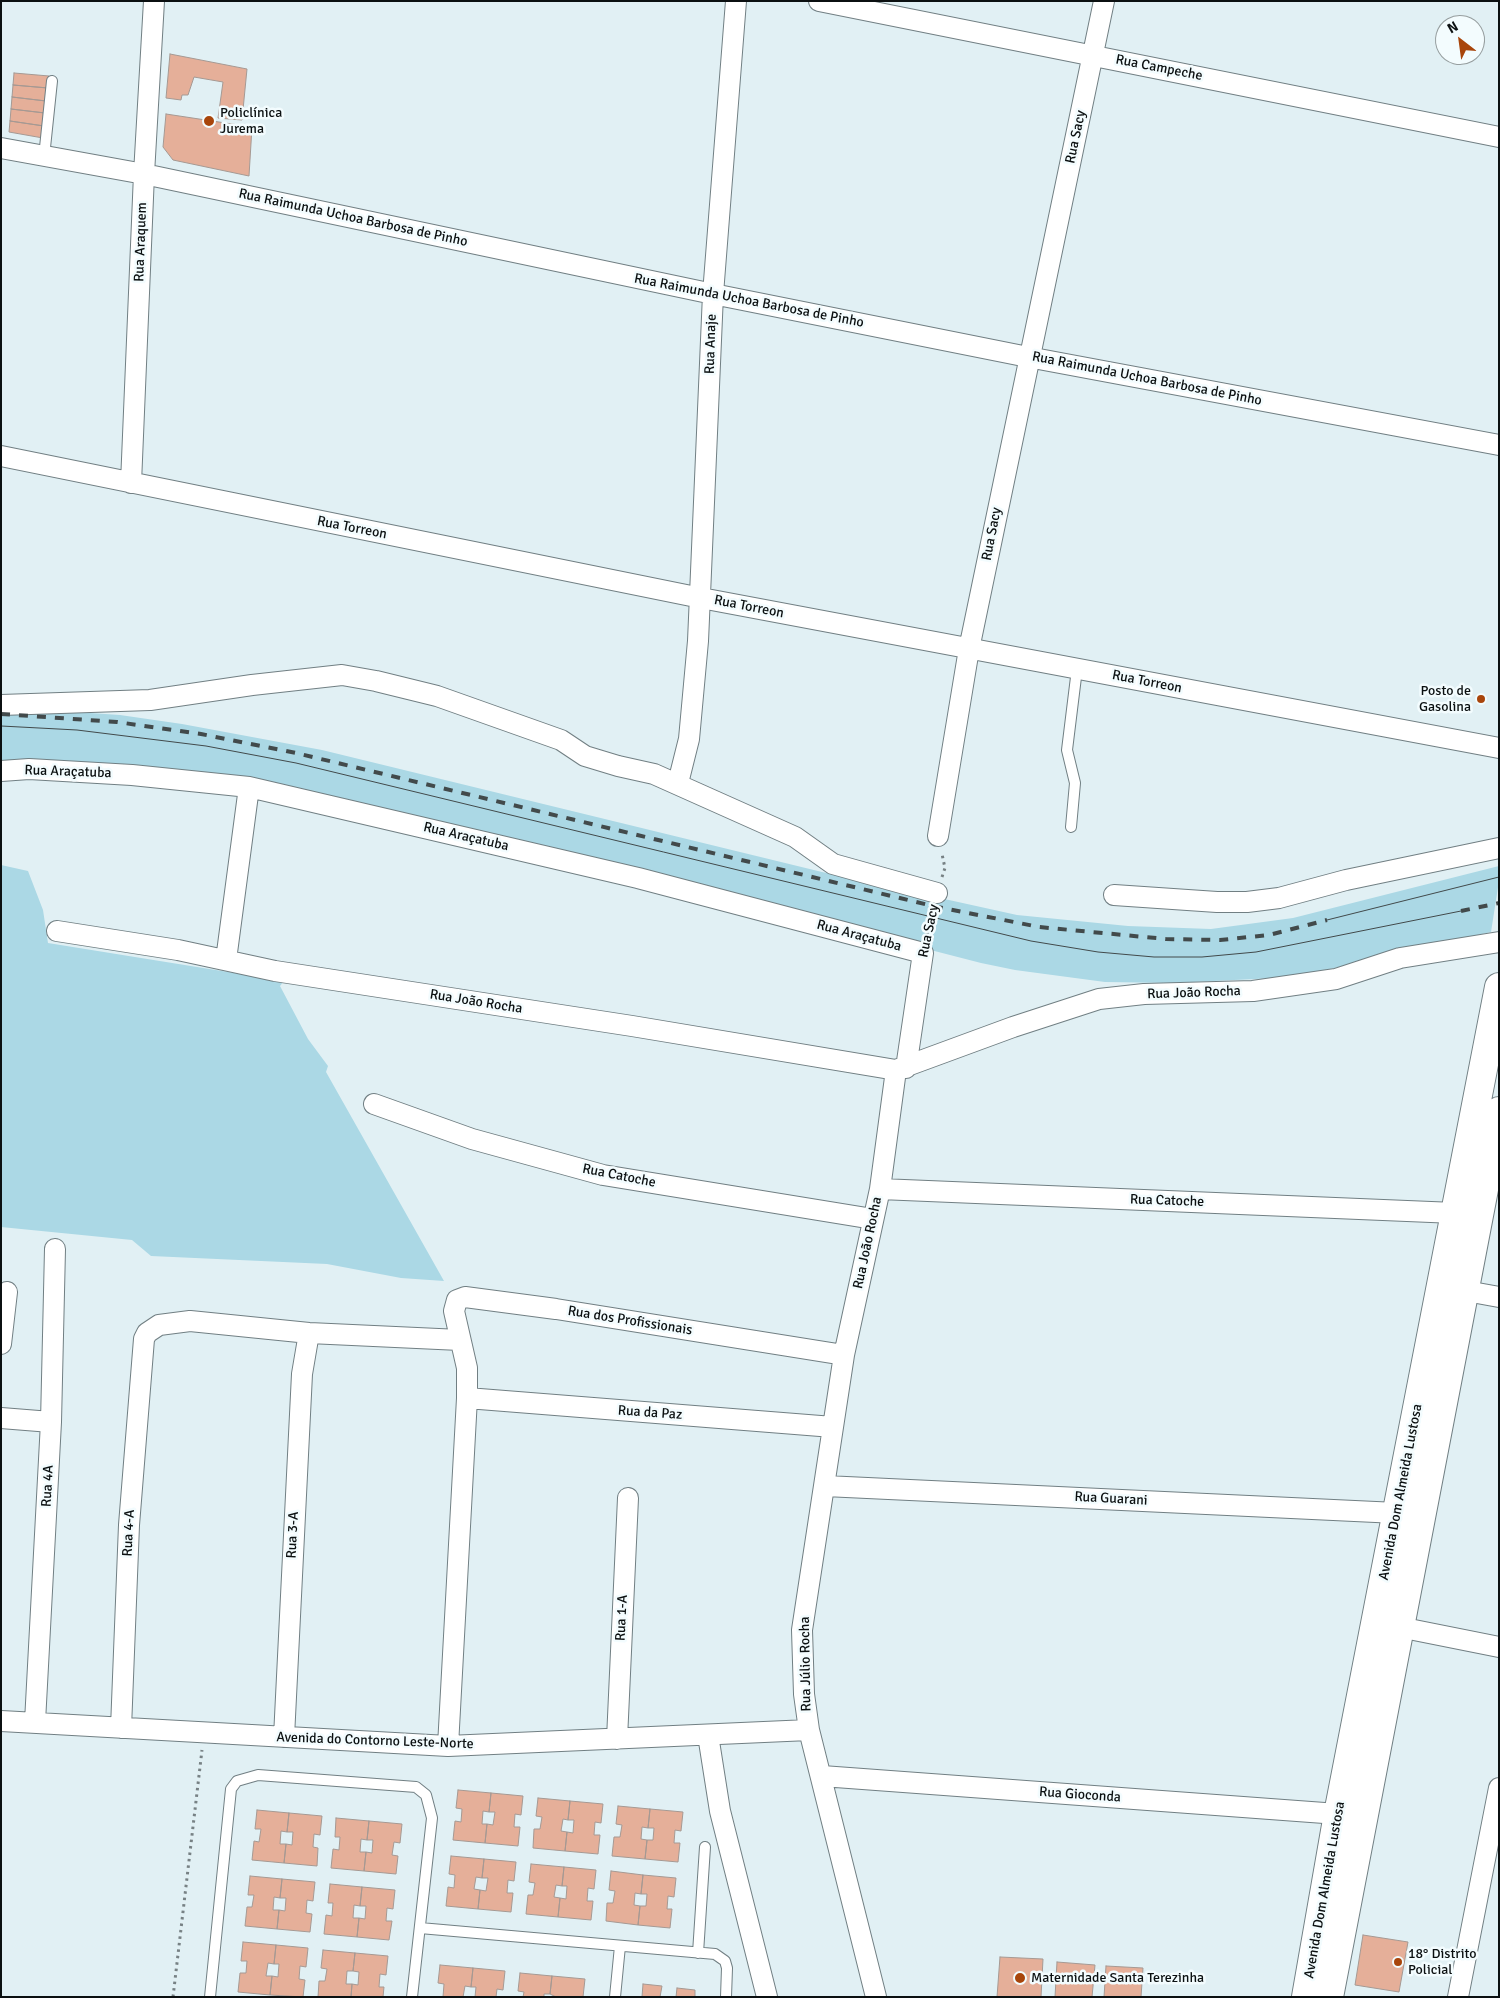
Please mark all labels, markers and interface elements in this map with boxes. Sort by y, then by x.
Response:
north arrow [1435,15,1485,65]
text: N [1444,18,1461,37]
street label: Rua Campeche [1114,51,1204,85]
place label: Policlínica Jurema [220,105,282,138]
street label: Rua Sacy [1062,109,1090,165]
marker: Policlínica Jurema [202,114,216,128]
street label: Rua Raimunda Uchoa Barbosa de Pinho [237,185,469,251]
street label: Rua Araquem [131,202,151,282]
street label: Rua Raimunda Uchoa Barbosa de Pinho [633,270,865,332]
street label: Rua Anaje [702,314,720,374]
street label: Rua Raimunda Uchoa Barbosa de Pinho [1031,348,1263,410]
street label: Rua Sacy [979,506,1005,562]
street label: Rua Torreon [316,513,388,543]
street label: Rua Torreon [713,592,785,622]
street label: Rua Torreon [1111,667,1183,697]
place label: Posto de Gasolina [1419,683,1471,716]
marker: Posto de Gasolina [1475,693,1487,705]
street label: Rua Araçatuba [24,762,112,782]
street label: Rua Araçatuba [422,819,510,855]
street label: Rua Sacy [915,903,943,959]
street label: Rua Araçatuba [815,917,903,955]
street label: Rua João Rocha [1147,983,1241,1003]
street label: Rua João Rocha [428,986,524,1018]
street label: Rua Catoche [581,1161,657,1191]
street label: Rua Catoche [1129,1191,1205,1211]
street label: Rua João Rocha [850,1195,886,1291]
street label: Rua dos Profissionais [567,1303,693,1339]
street label: Rua da Paz [617,1402,683,1424]
street label: Avenida Dom Almeida Lustosa [1376,1402,1426,1582]
street label: Rua 4A [39,1465,57,1507]
street label: Rua Guarani [1074,1489,1148,1509]
street label: Rua 4-A [119,1509,139,1557]
street label: Rua 3-A [283,1511,303,1559]
street label: Rua 1-A [612,1594,632,1642]
street label: Rua Júlio Rocha [797,1616,815,1712]
street label: Avenida do Contorno Leste-Norte [276,1729,474,1753]
street label: Rua Gioconda [1039,1784,1121,1806]
street label: Avenida Dom Almeida Lustosa [1301,1800,1349,1980]
place label: 18° Distrito Policial [1408,1946,1476,1978]
marker: 18° Distrito Policial [1392,1956,1404,1968]
place label: Maternidade Santa Terezinha [1031,1970,1204,1986]
marker: Maternidade Santa Terezinha [1013,1971,1027,1985]

